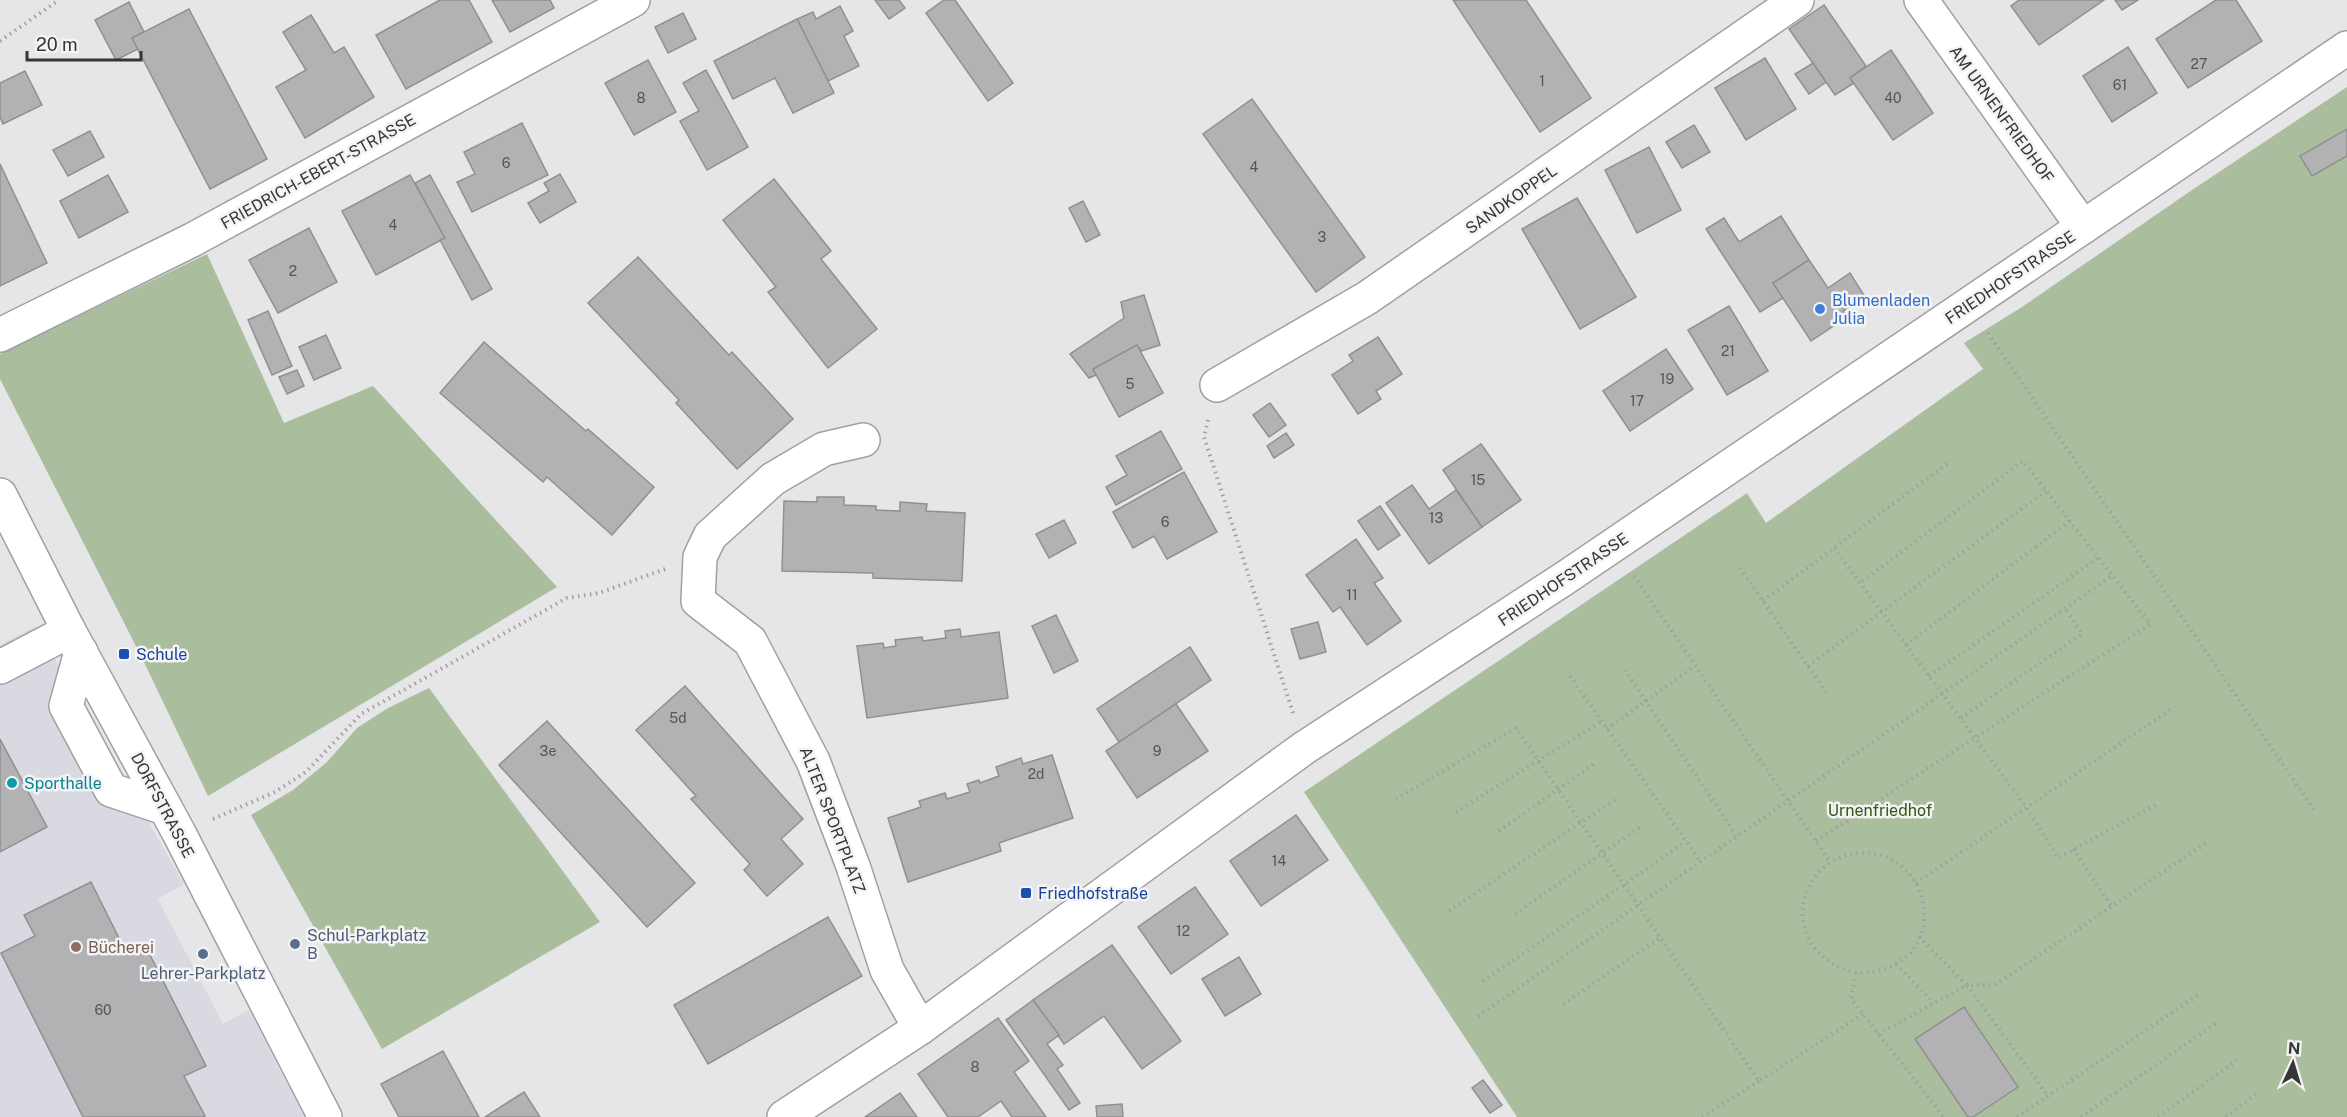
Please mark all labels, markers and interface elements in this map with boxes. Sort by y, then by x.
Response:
scale bar [27,24,141,62]
text: 20 m [36,34,78,55]
street label: AM URNENFRIEDHOF [1945,42,2058,187]
house number: 27 [2191,56,2207,72]
house number: 1 [1539,73,1545,89]
house number: 61 [2113,77,2127,93]
house number: 8 [636,90,646,106]
house number: 40 [1884,90,1902,106]
street label: FRIEDRICH-EBERT-STRASSE [218,110,419,233]
house number: 6 [502,155,511,171]
house number: 4 [1250,159,1259,175]
street label: SANDKOPPEL [1462,161,1561,238]
house number: 4 [389,217,398,233]
street label: FRIEDHOFSTRASSE [1942,227,2079,328]
house number: 3 [1318,229,1327,245]
house number: 2 [289,263,297,279]
place label: Blumenladen Julia [1832,291,1930,328]
marker: Blumenladen Julia [1813,302,1827,316]
house number: 21 [1721,343,1735,359]
house number: 19 [1660,371,1674,387]
house number: 5 [1126,376,1135,392]
house number: 17 [1630,393,1644,409]
house number: 15 [1471,472,1485,488]
house number: 13 [1429,510,1443,526]
house number: 6 [1161,514,1170,530]
street label: FRIEDHOFSTRASSE [1495,529,1632,630]
house number: 11 [1346,587,1358,603]
place label: Schule [136,645,187,664]
marker: Schule [117,647,131,661]
house number: 5d [669,710,687,726]
house number: 3e [540,743,556,759]
house number: 9 [1153,743,1162,759]
street label: ALTER SPORTPLATZ [796,744,869,896]
street label: DORFSTRASSE [127,749,198,861]
house number: 2d [1028,766,1044,782]
place label: Sporthalle [24,774,102,793]
marker: Sporthalle [5,776,19,790]
park label: Urnenfriedhof [1828,801,1932,820]
house number: 14 [1272,853,1286,869]
place label: Friedhofstraße [1038,884,1148,903]
marker: Friedhofstraße [1019,886,1033,900]
house number: 12 [1176,923,1190,939]
place label: Schul-Parkplatz B [307,926,427,963]
marker: Schul-Parkplatz B [288,937,302,951]
place label: Bücherei [88,938,154,957]
marker: Bücherei [69,940,83,954]
marker: Lehrer-Parkplatz [196,947,210,961]
place label: Lehrer-Parkplatz [141,964,266,983]
house number: 60 [94,1002,112,1018]
north arrow [2263,1033,2323,1093]
text: N [2287,1039,2301,1058]
house number: 8 [970,1059,980,1075]

